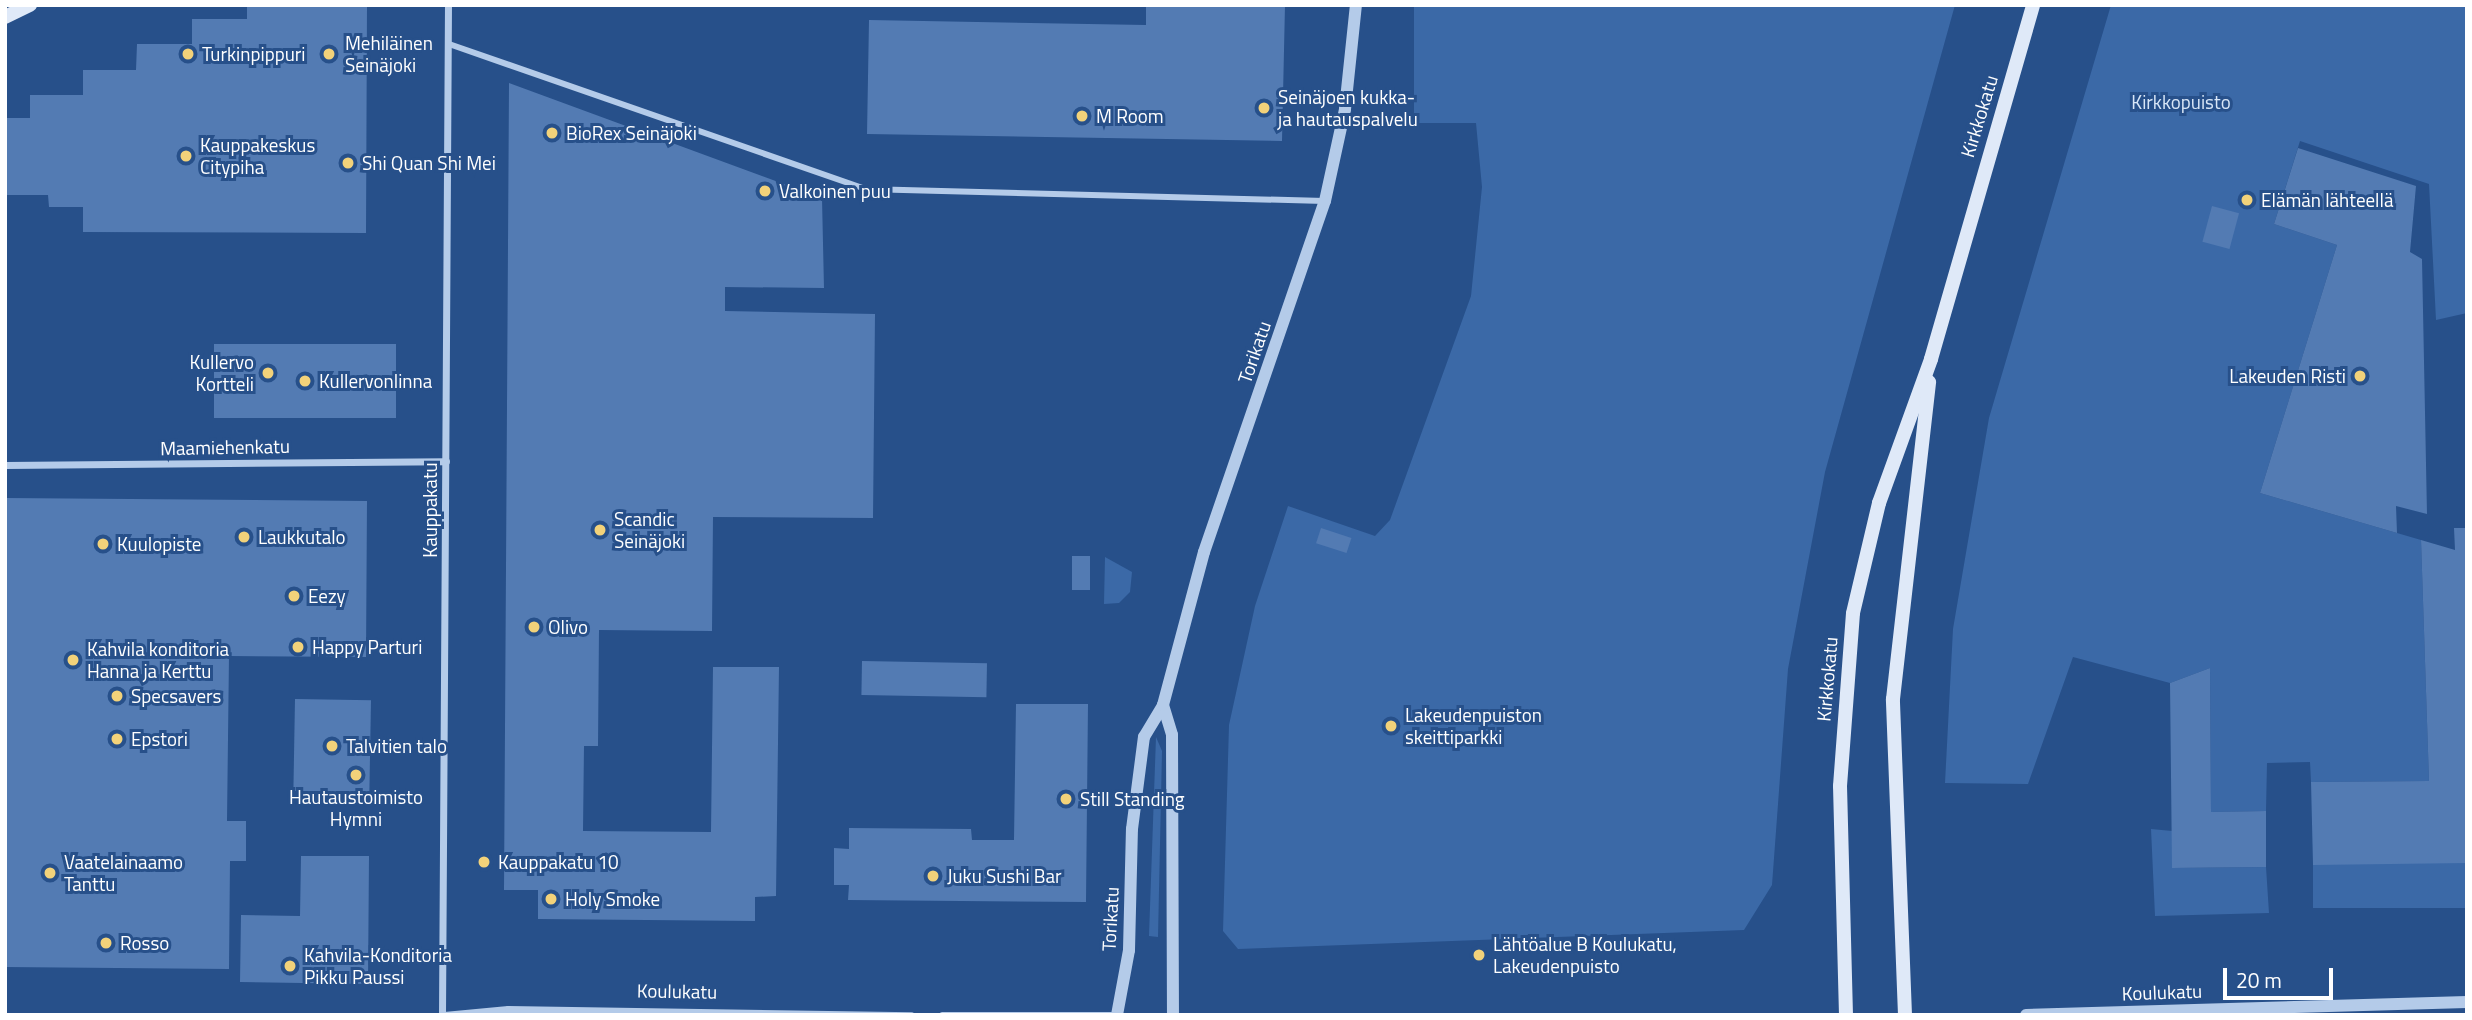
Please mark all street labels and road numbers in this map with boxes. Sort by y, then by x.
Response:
street label: Kirkkokatu [1956,72,2002,160]
street label: Torikatu [1233,318,1275,386]
street label: Maamiehenkatu [160,434,290,460]
street label: Kauppakatu [419,462,441,558]
street label: Kirkkokatu [1812,636,1842,722]
street label: Torikatu [1097,886,1123,952]
street label: Koulukatu [637,979,717,1003]
street label: Koulukatu [2121,979,2203,1005]

